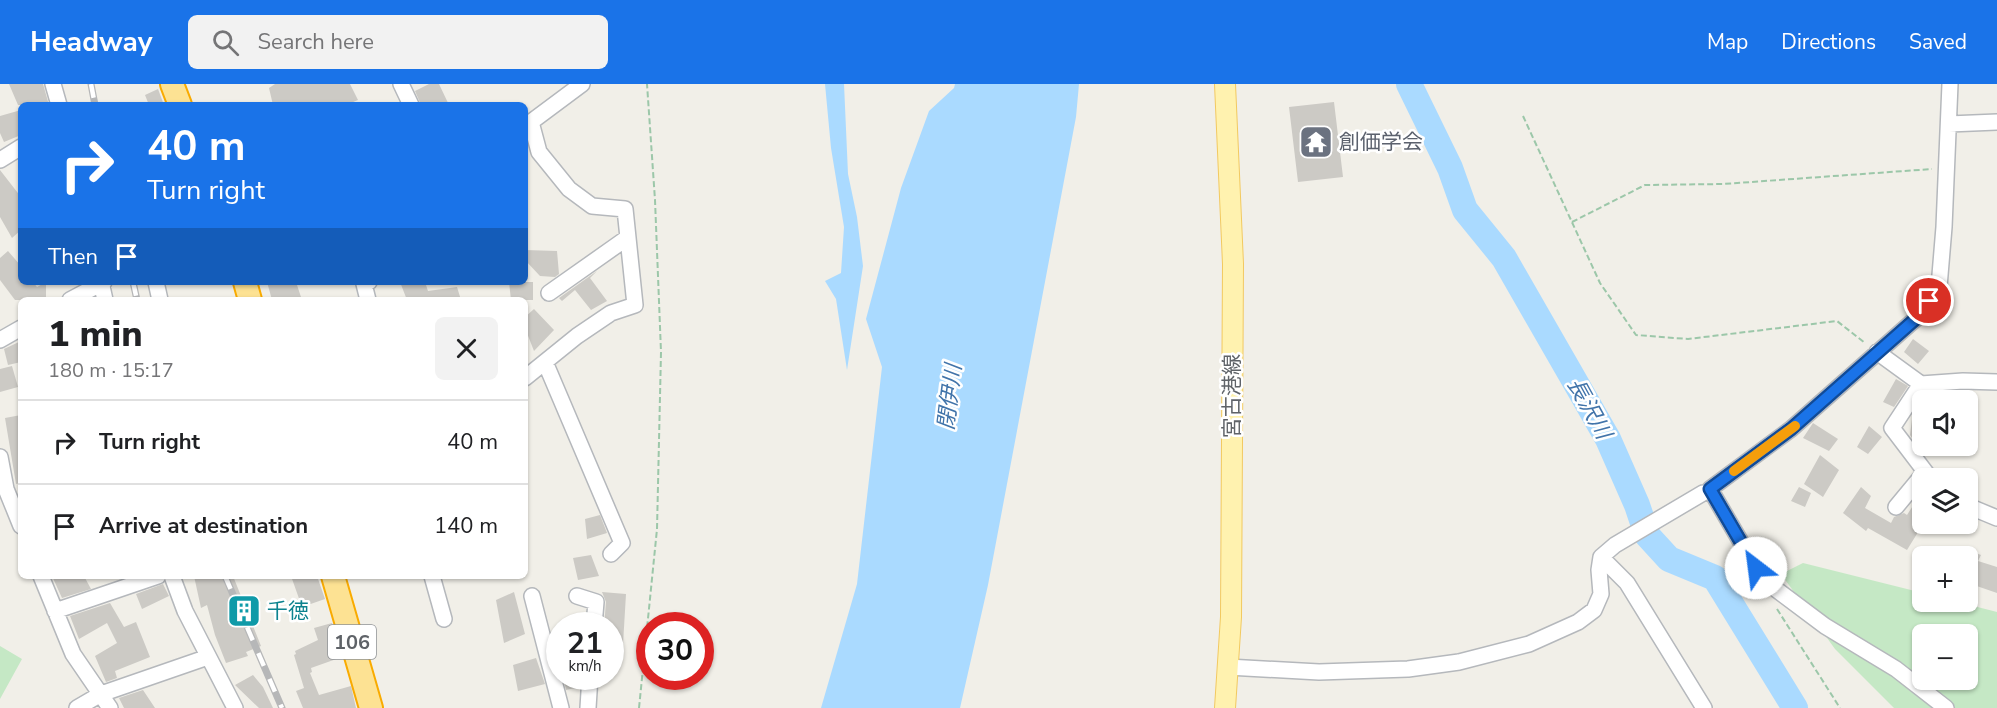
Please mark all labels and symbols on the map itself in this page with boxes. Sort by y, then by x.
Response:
temple icon: 創価学会 [1298,124,1334,160]
place label: 創価学会 [1339,128,1423,156]
pin [1903,275,1954,326]
street label: 宮古港線 [1218,354,1246,438]
water label: 閉伊川 [931,361,969,432]
water label: 長沢川 [1560,372,1619,446]
position arrow [1724,536,1788,600]
building icon: 千徳 [226,593,262,629]
place label: 千徳 [267,597,309,625]
speed limit sign: 30 [636,612,714,690]
road number: 106 [328,625,376,659]

